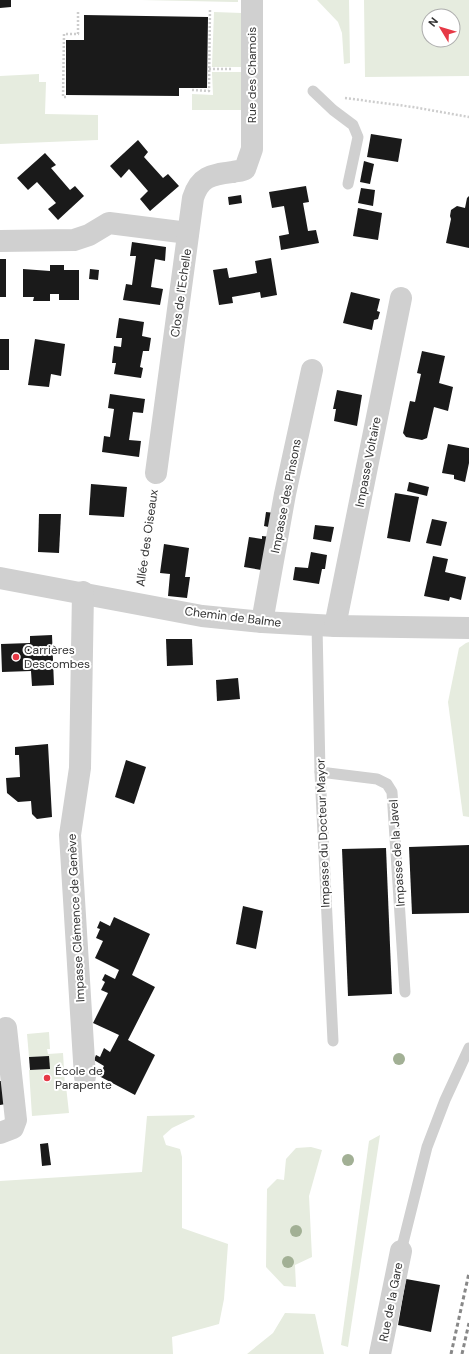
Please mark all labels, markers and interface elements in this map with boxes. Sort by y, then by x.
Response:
north arrow [421,8,461,48]
text: N [425,14,441,29]
street label: Rue des Chamois [244,27,260,123]
street label: Clos de l'Echelle [167,248,195,338]
street label: Impasse Voltaire [351,415,385,509]
street label: Impasse des Pinsons [267,438,305,554]
street label: Allée des Oiseaux [132,488,162,588]
street label: Chemin de Balme [184,603,283,631]
place label: Carrières Descombes [24,642,90,672]
marker: Carrières Descombes [11,652,21,662]
street label: Impasse du Docteur Mayor [312,758,334,908]
street label: Impasse de la Javel [385,799,409,907]
street label: Impasse Clémence de Genève [64,833,88,1003]
place label: École de Parapente [55,1063,112,1093]
marker: École de Parapente [42,1073,52,1083]
street label: Rue de la Gare [375,1261,407,1343]

